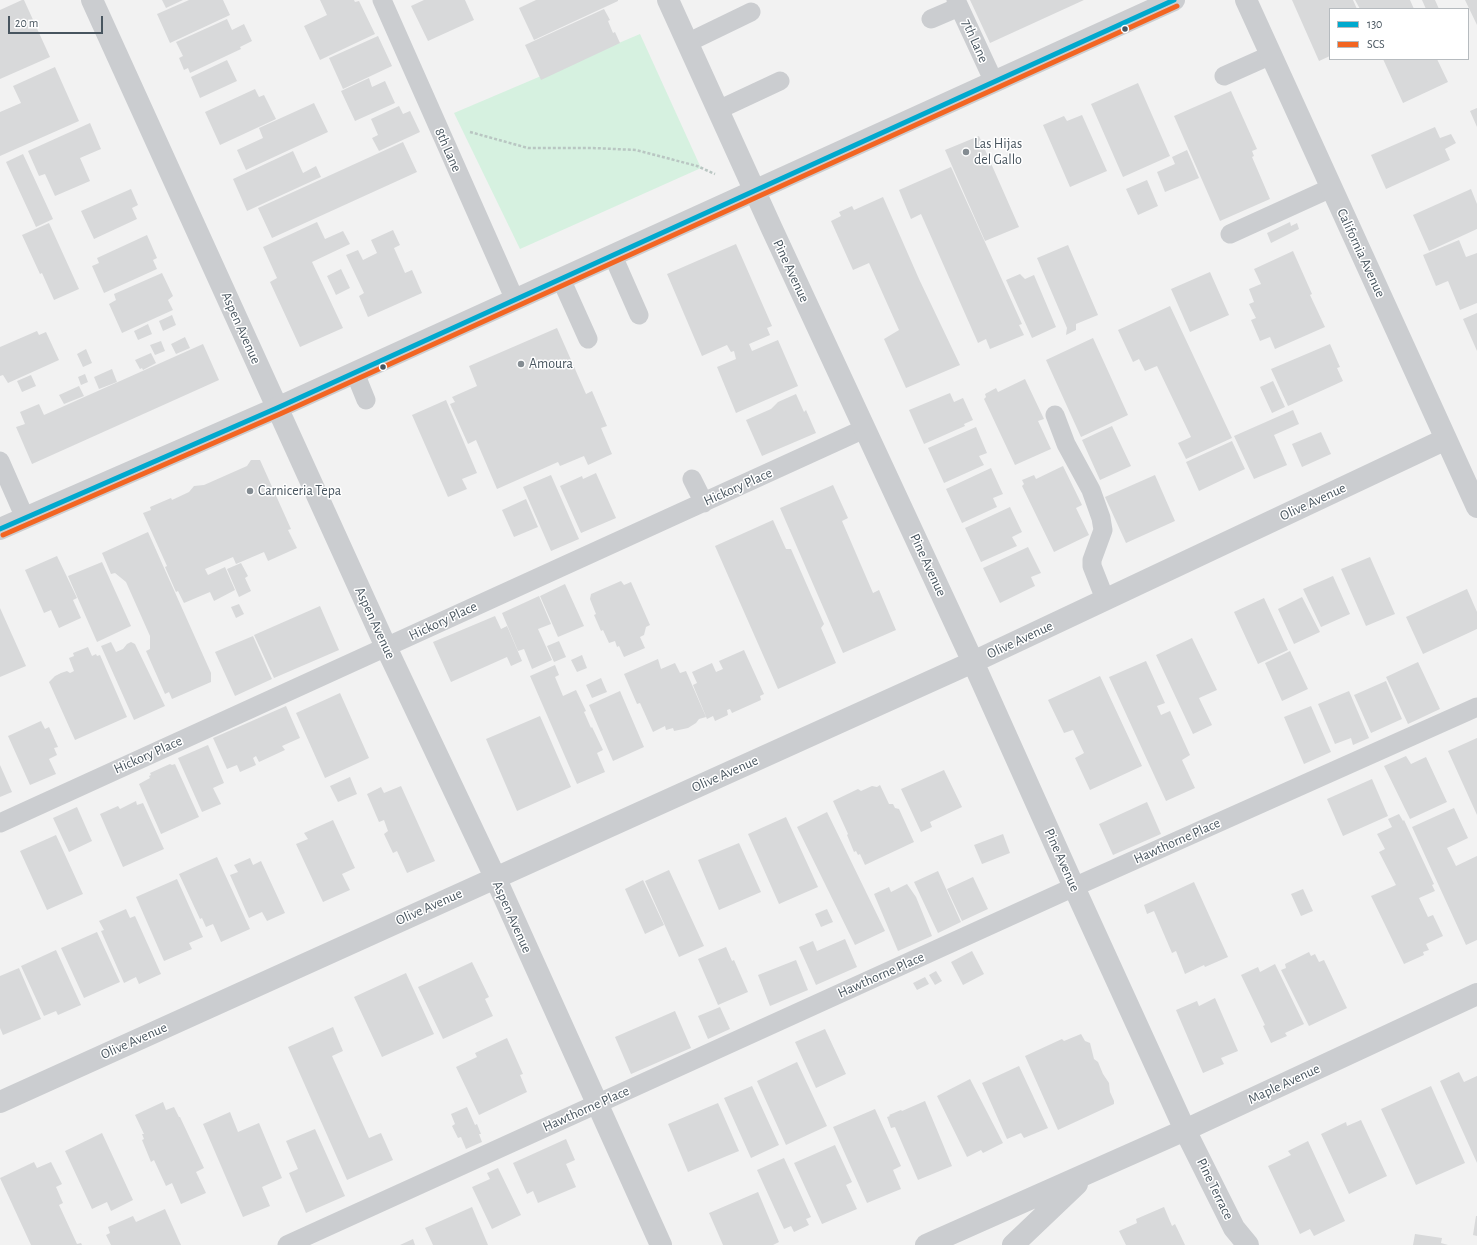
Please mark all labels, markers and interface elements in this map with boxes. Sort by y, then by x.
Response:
scale bar [10,8,105,34]
legend [1329,8,1469,60]
text: 20 m [15,17,38,29]
street label: 7th Lane [958,17,992,65]
text: 130 [1367,18,1382,30]
unlabelled marker [1120,24,1130,34]
text: SCS [1367,38,1385,50]
street label: 8th Lane [431,125,465,175]
place label: Las Hijas del Gallo [974,136,1022,168]
marker: Las Hijas del Gallo [961,147,971,157]
street label: California Avenue [1333,206,1389,300]
street label: Pine Avenue [769,237,813,305]
street label: Aspen Avenue [218,289,264,367]
place label: Amoura [529,356,573,372]
marker: Amoura [516,359,526,369]
unlabelled marker [378,362,388,372]
street label: Hickory Place [701,464,775,510]
street label: Olive Avenue [1277,479,1349,525]
place label: Carniceria Tepa [258,483,341,499]
marker: Carniceria Tepa [245,486,255,496]
street label: Pine Avenue [906,531,950,599]
street label: Aspen Avenue [351,584,399,662]
street label: Hickory Place [406,598,480,644]
street label: Olive Avenue [984,617,1056,663]
street label: Hickory Place [111,732,185,778]
street label: Olive Avenue [689,752,761,796]
street label: Hawthorne Place [1131,814,1223,868]
street label: Pine Avenue [1041,826,1083,894]
street label: Aspen Avenue [489,878,535,956]
street label: Olive Avenue [393,885,465,929]
street label: Hawthorne Place [835,948,927,1002]
street label: Olive Avenue [98,1019,170,1063]
street label: Maple Avenue [1245,1060,1323,1108]
street label: Hawthorne Place [540,1082,632,1136]
street label: Pine Terrace [1193,1156,1237,1222]

